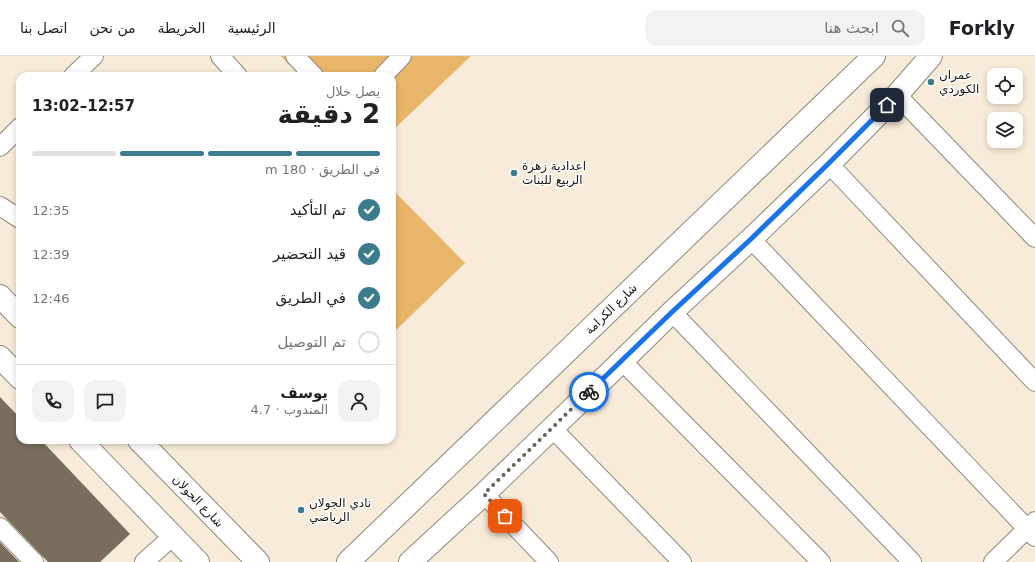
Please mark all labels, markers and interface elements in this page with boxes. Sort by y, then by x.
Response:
search box [645,10,925,46]
icon: search [889,17,911,39]
text: Forkly [949,17,1015,39]
text: ابحث هنا [824,19,879,37]
text: اتصل بنا [20,20,67,36]
text: من نحن [89,20,136,36]
text: الخريطة [158,20,205,36]
text: الرئيسية [227,20,276,36]
place label: عمران الكوردي [939,68,979,97]
map controls [987,68,1023,148]
button: locate [987,68,1023,104]
marker: عمران الكوردي [926,77,936,87]
text: يصل خلال [326,84,380,99]
pin [870,88,904,122]
icon: home [876,94,898,116]
text: 12:57–13:02 [32,97,135,115]
text: 2 دقيقة [277,99,380,129]
button: layers [987,112,1023,148]
place label: اعدادية زهرة الربيع للبنات [522,159,586,188]
text: في الطريق · 180 m [265,162,380,177]
marker: اعدادية زهرة الربيع للبنات [509,168,519,178]
icon: check [358,199,380,221]
text: تم التأكيد [290,201,346,219]
text: 12:35 [32,203,69,218]
icon: check [358,243,380,265]
text: قيد التحضير [273,245,346,263]
text: 12:39 [32,247,69,262]
street label: شارع الكرامة [582,281,641,338]
icon: check [358,287,380,309]
text: في الطريق [276,289,346,307]
text: 12:46 [32,291,69,306]
text: تم التوصيل [277,333,346,351]
courier [569,372,609,412]
button: phone [32,380,74,422]
button: chat [84,380,126,422]
button: person [338,380,380,422]
icon: bike [578,381,600,403]
text: يوسف [280,384,328,402]
text: المندوب · 4.7 [251,402,328,417]
street label: شارع الجولان [169,472,226,531]
place label: نادي الجولان الرياضي [309,496,371,525]
pin [488,499,522,533]
marker: نادي الجولان الرياضي [296,505,306,515]
icon: bag [494,505,516,527]

